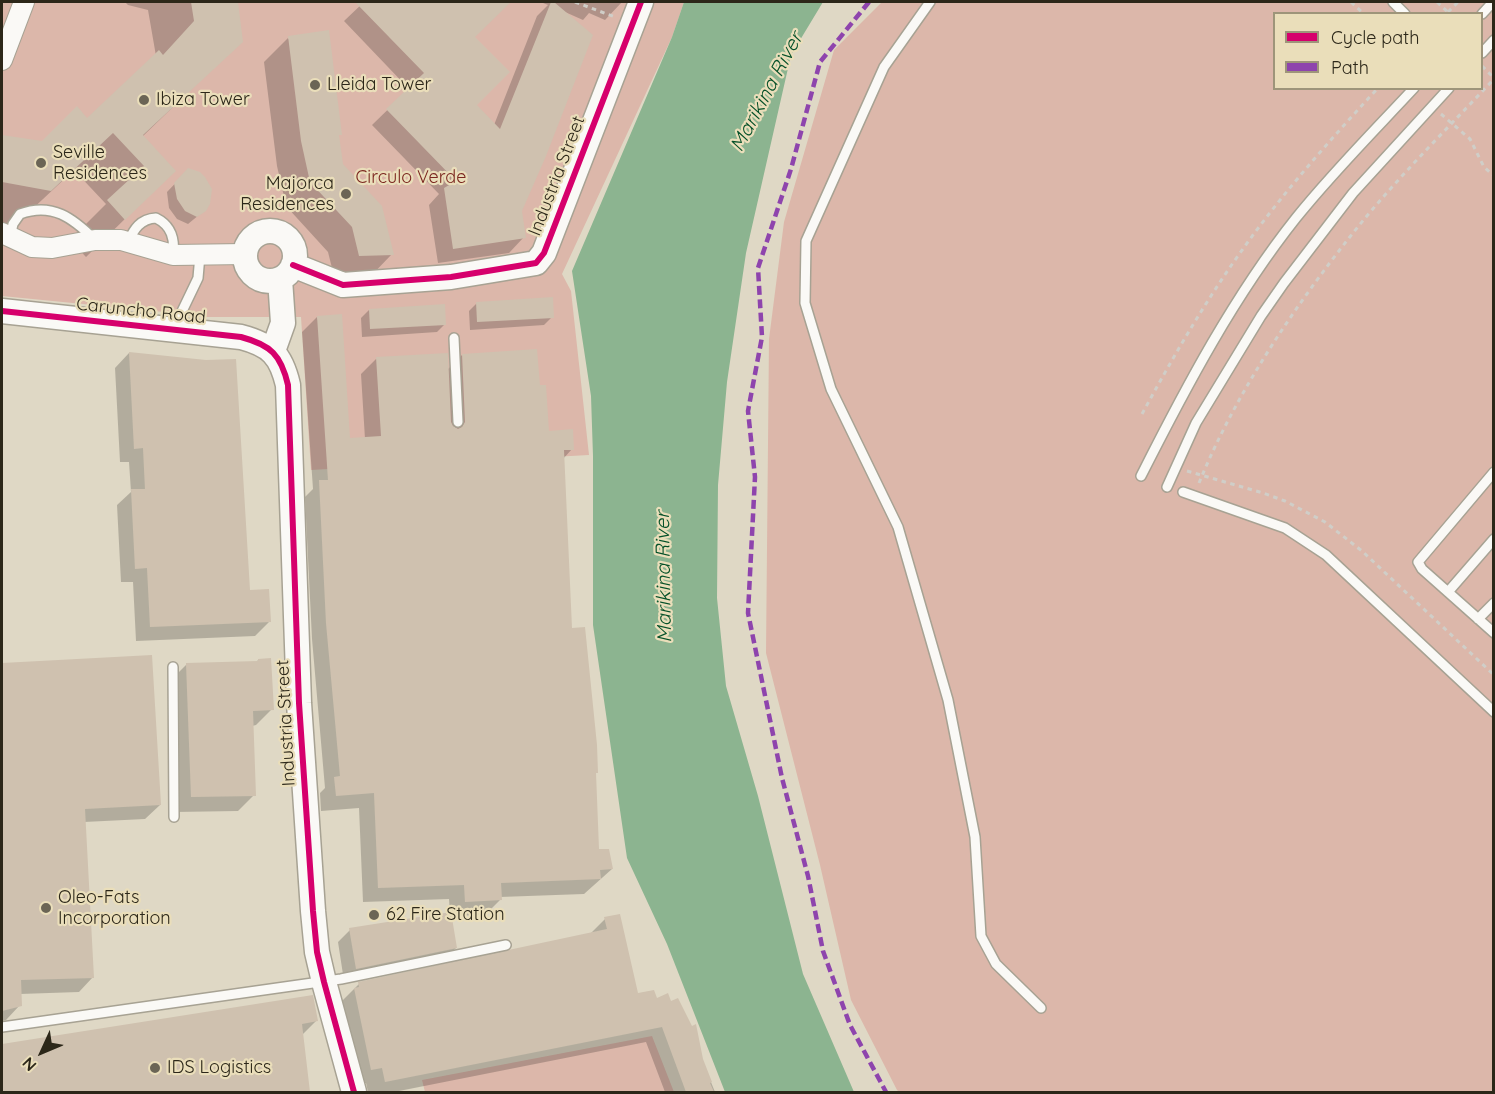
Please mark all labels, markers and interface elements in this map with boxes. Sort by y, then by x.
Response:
legend [1273,12,1483,90]
text: Cycle path [1331,26,1419,49]
water label: Marikina River [725,28,809,156]
text: Path [1331,56,1369,79]
place label: Lleida Tower [327,74,432,96]
marker: Lleida Tower [308,78,322,92]
place label: Ibiza Tower [156,89,250,111]
marker: Ibiza Tower [137,93,151,107]
street label: Industria Street [524,113,590,239]
place label: Seville Residences [53,142,147,184]
marker: Seville Residences [34,156,48,170]
park label: Circulo Verde [356,167,466,189]
place label: Majorca Residences [240,173,334,216]
marker: Majorca Residences [339,187,353,201]
street label: Caruncho Road [75,293,207,329]
water label: Marikina River [651,511,677,643]
street label: Industria Street [272,659,300,787]
place label: Oleo-Fats Incorporation [58,887,171,930]
marker: Oleo-Fats Incorporation [39,901,53,915]
place label: 62 Fire Station [386,904,505,926]
marker: 62 Fire Station [367,908,381,922]
north arrow [12,1022,72,1082]
text: N [18,1053,40,1076]
place label: IDS Logistics [167,1057,271,1079]
marker: IDS Logistics [148,1061,162,1075]

